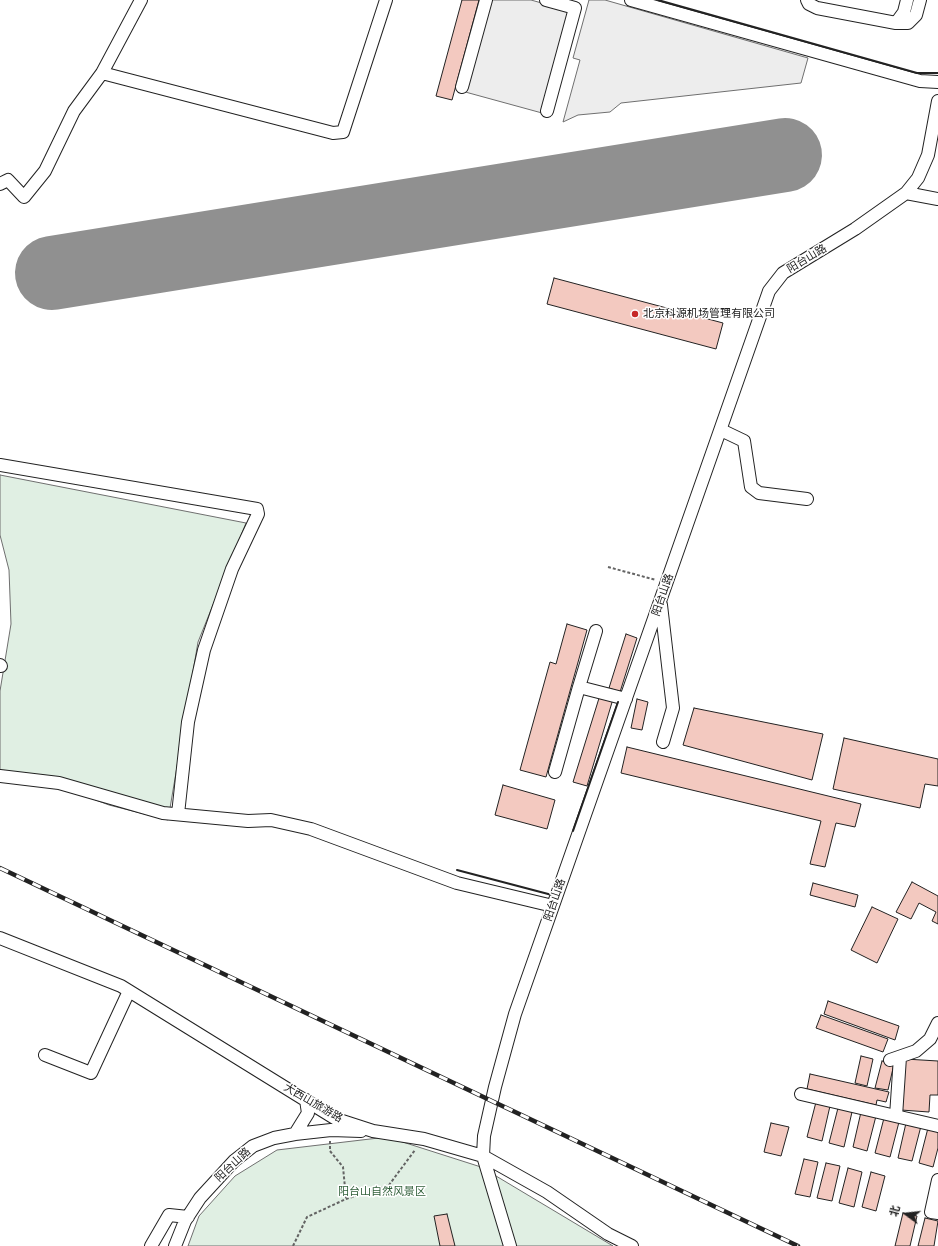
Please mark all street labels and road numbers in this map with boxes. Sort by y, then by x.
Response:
street label: 阳台山路 [785,242,829,276]
street label: 阳台山路 [650,572,676,618]
street label: 阳台山路 [542,877,568,923]
street label: 大西山旅游路 [281,1081,345,1125]
street label: 阳台山路 [212,1145,254,1185]

